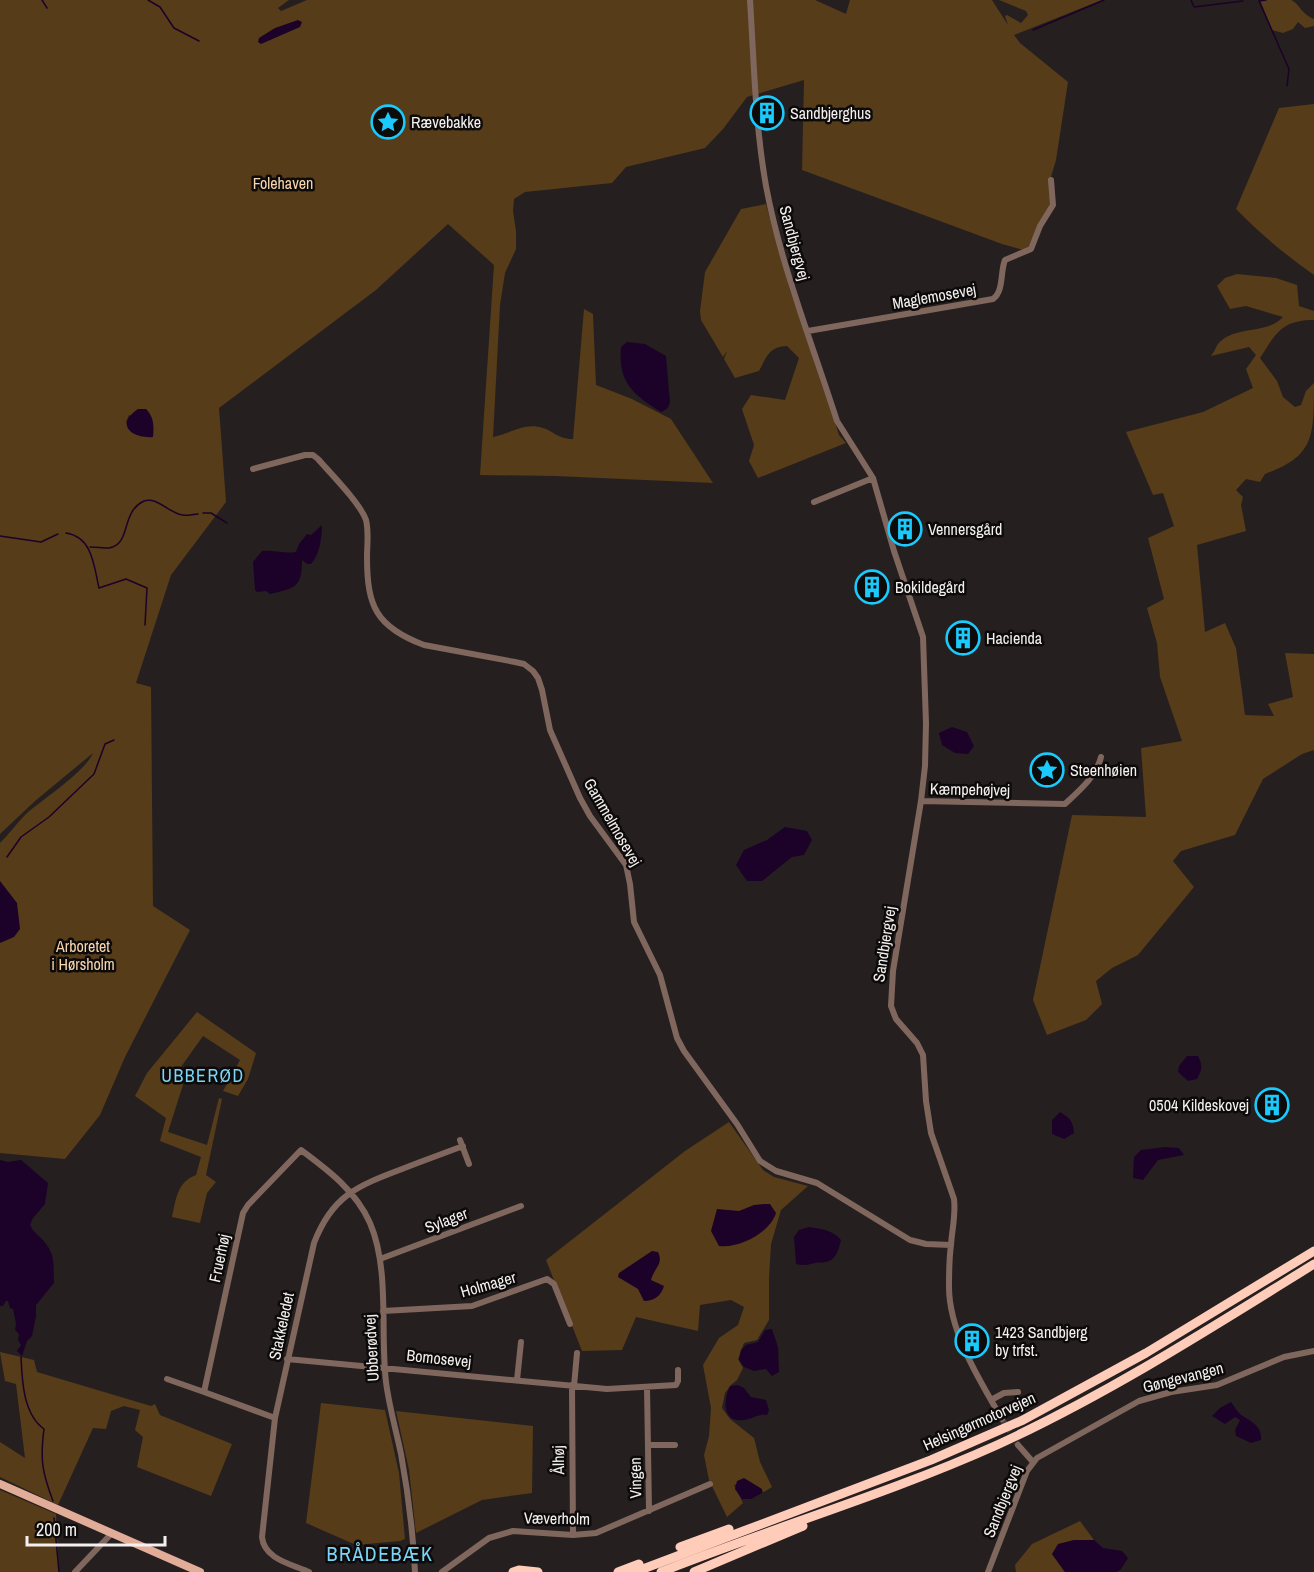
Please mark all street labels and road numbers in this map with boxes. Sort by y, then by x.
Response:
street label: Sandbjergvej [774,203,816,283]
street label: Maglemosevej [890,278,978,314]
street label: Gammelmosevej [579,774,647,870]
street label: Kæmpehøjvej [930,777,1010,801]
street label: Sandbjergvej [867,904,901,984]
street label: Sylager [421,1202,471,1238]
street label: Fruerhøj [203,1232,235,1284]
street label: Holmager [458,1265,519,1302]
street label: Stakkeledet [263,1290,299,1362]
street label: Ubberødvej [358,1314,384,1382]
street label: Bomosevej [406,1344,473,1372]
street label: Gøngevangen [1140,1356,1226,1398]
street label: Helsingørmotorvejen [919,1386,1039,1456]
street label: Ålhøj [547,1445,569,1476]
street label: Vingen [624,1457,646,1499]
street label: Sandbjergvej [977,1461,1027,1541]
street label: Væverholm [524,1506,590,1530]

